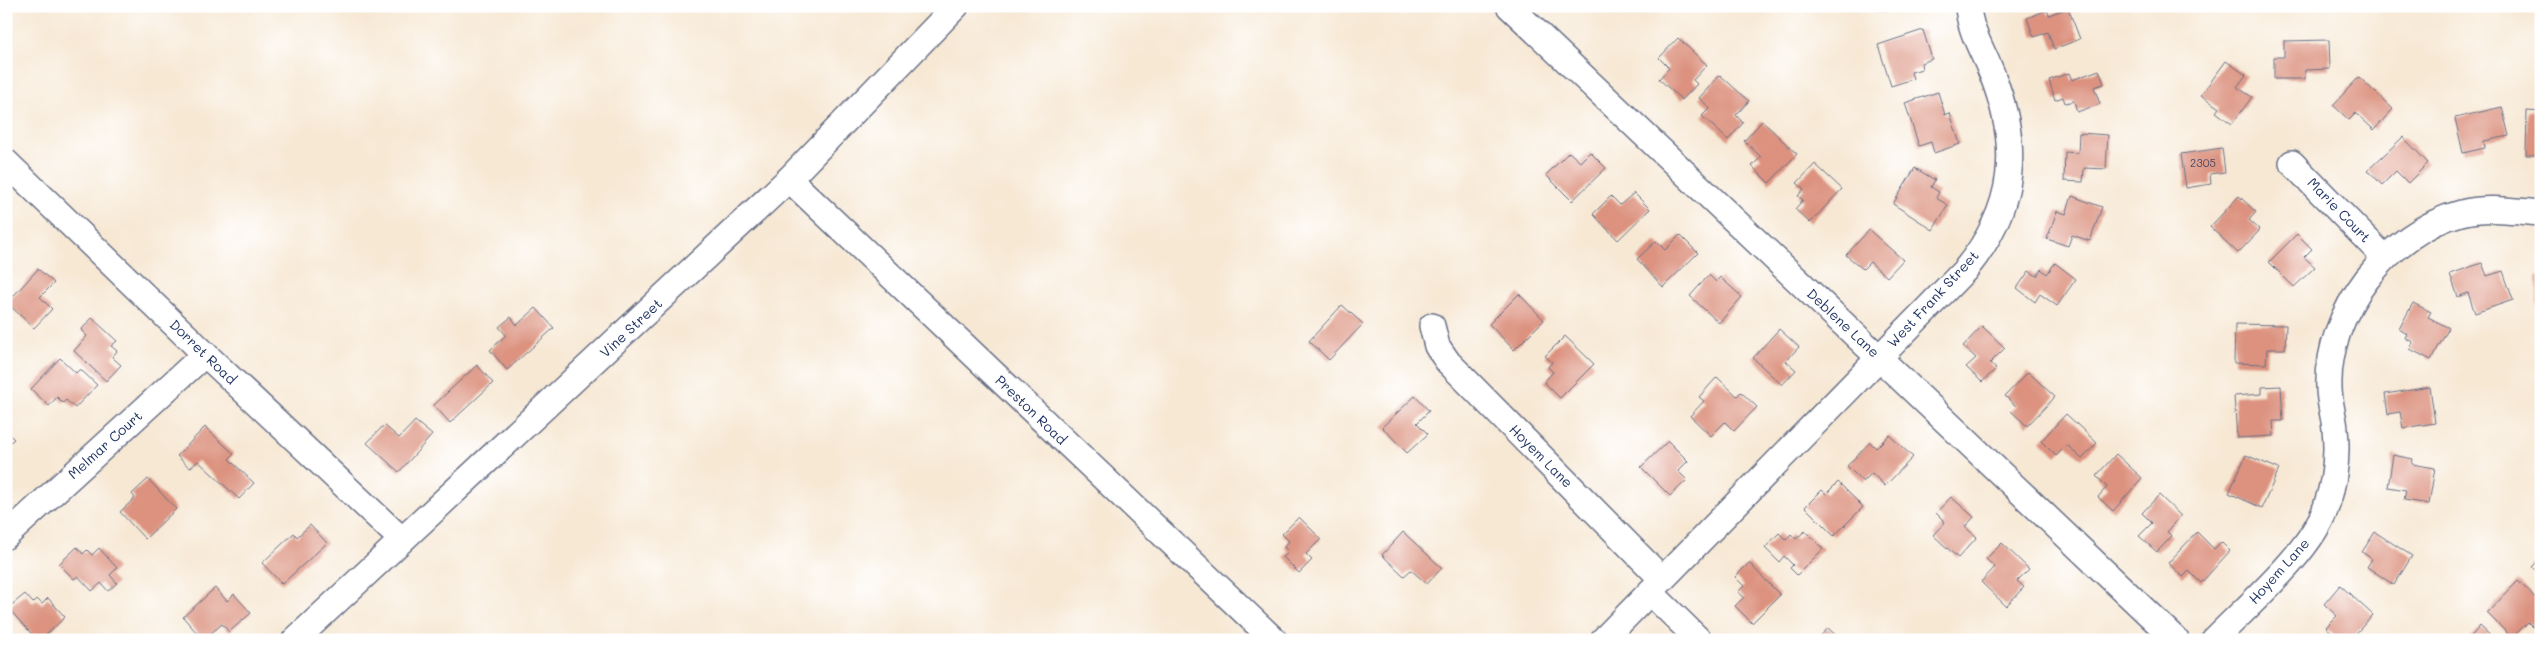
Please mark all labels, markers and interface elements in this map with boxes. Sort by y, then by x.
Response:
house number: 2305 [2190,155,2216,170]
street label: Marie Court [2304,173,2375,246]
street label: West Frank Street [1883,246,1983,351]
street label: Deblene Lane [1803,284,1884,361]
street label: Vine Street [595,294,666,361]
street label: Dorret Road [166,315,241,388]
street label: Preston Road [991,371,1071,449]
street label: Melmar Court [63,406,146,483]
street label: Hoyem Lane [1506,420,1577,491]
street label: Hoyem Lane [2244,534,2313,608]

